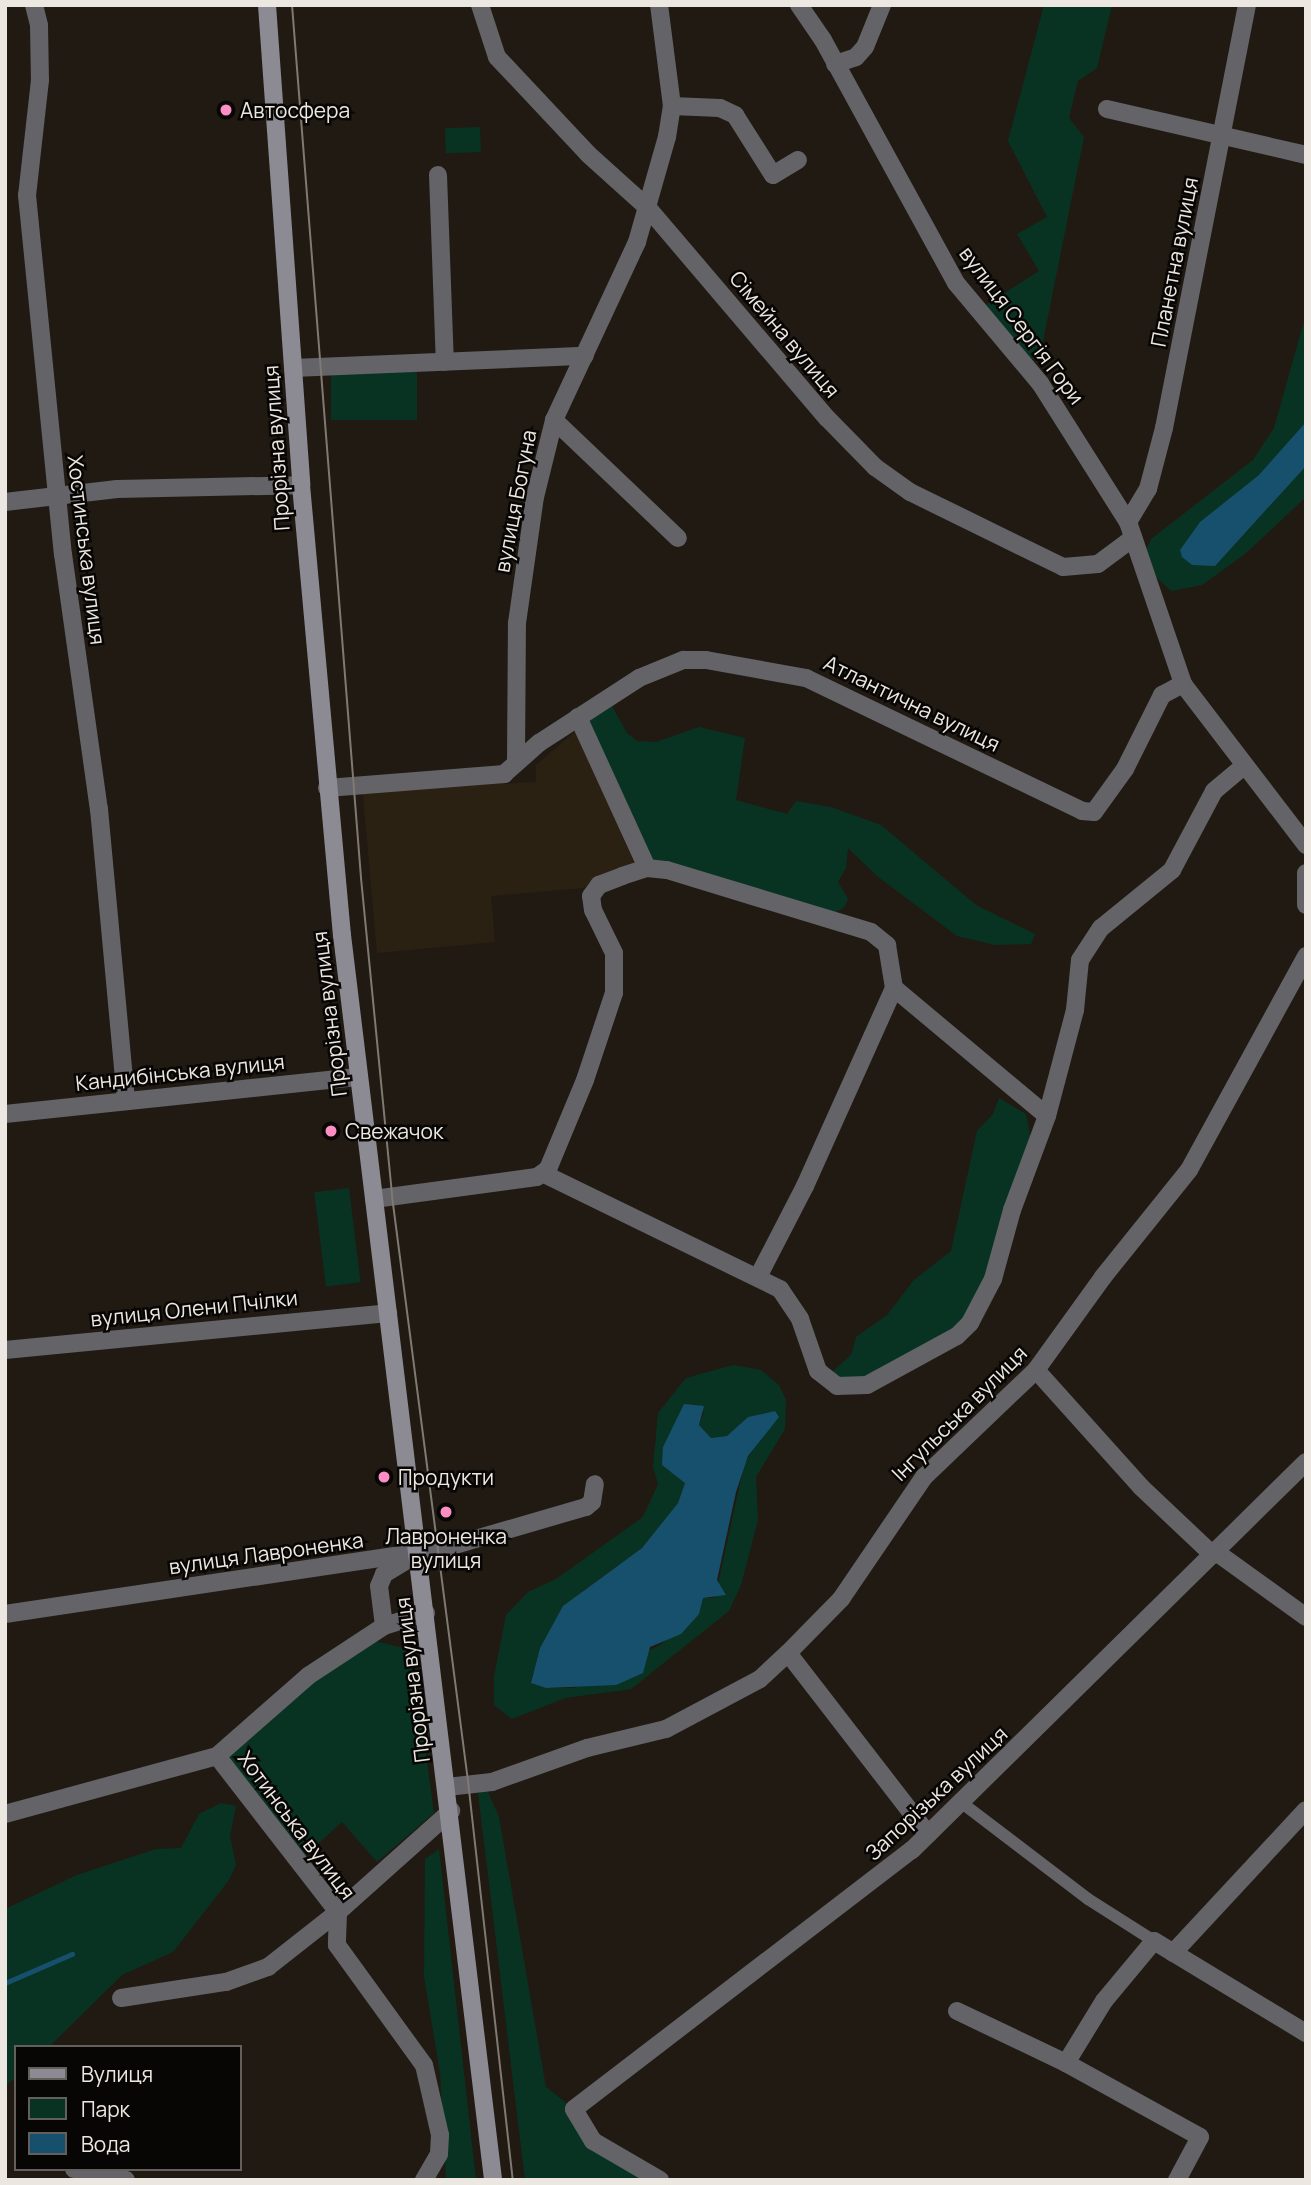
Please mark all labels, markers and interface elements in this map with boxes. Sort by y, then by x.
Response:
place label: Автосфера [240,97,350,123]
marker: Автосфера [218,102,234,118]
street label: Планетна вулиця [1145,175,1203,349]
street label: вулиця Сергія Гори [954,241,1090,409]
street label: Сімейна вулиця [725,266,845,402]
street label: Прорізна вулиця [258,364,294,532]
street label: вулиця Богуна [489,428,541,574]
street label: Хостинська вулиця [63,454,111,646]
street label: Атлантична вулиця [820,649,1004,757]
street label: Прорізна вулиця [306,930,352,1098]
street label: Кандибінська вулиця [74,1048,286,1096]
place label: Свежачок [345,1118,443,1144]
marker: Свежачок [323,1123,339,1139]
street label: вулиця Олени Пчілки [89,1285,299,1331]
street label: Інгульська вулиця [886,1340,1032,1486]
place label: Продукти [398,1464,494,1490]
marker: Продукти [376,1469,392,1485]
marker: Лавроненка вулиця [438,1504,454,1520]
place label: Лавроненка вулиця [385,1523,507,1573]
street label: вулиця Лавроненка [167,1527,365,1579]
street label: Прорізна вулиця [389,1596,435,1764]
street label: Запорізька вулиця [860,1721,1012,1865]
street label: Хотинська вулиця [233,1746,361,1904]
legend [14,2045,242,2171]
text: Вулиця [81,2060,153,2088]
text: Парк [81,2095,130,2123]
text: Вода [81,2130,131,2158]

